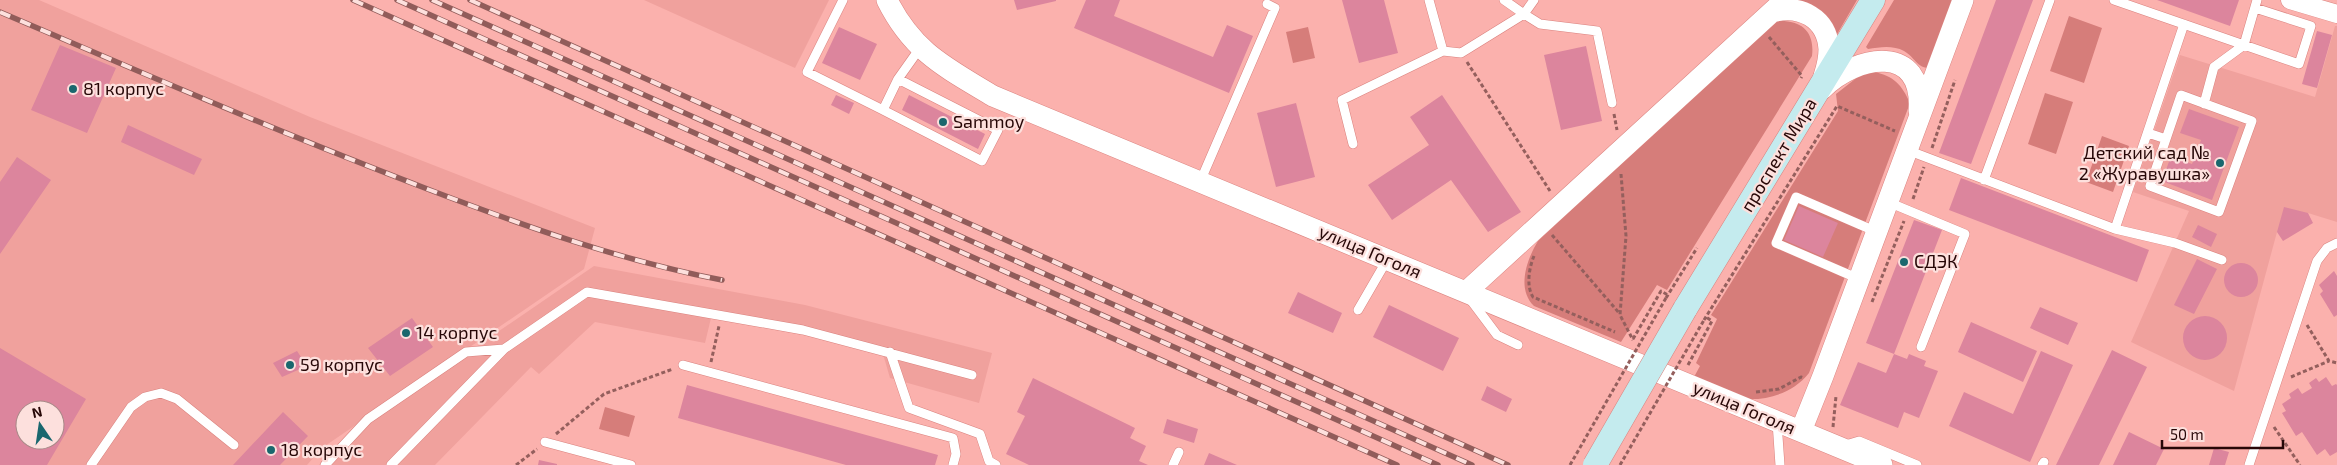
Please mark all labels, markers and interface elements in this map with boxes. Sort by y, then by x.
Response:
place label: 81 корпус [83,77,164,99]
marker: 81 корпус [67,83,79,95]
street label: проспект Мира [1735,93,1821,216]
place label: Sammoy [953,110,1025,132]
marker: Sammoy [937,116,949,128]
place label: Детский сад № 2 «Журавушка» [2079,141,2210,184]
marker: Детский сад № 2 «Журавушка» [2214,157,2226,169]
street label: улица Гоголя [1316,220,1425,283]
place label: СДЭК [1914,250,1958,272]
marker: СДЭК [1898,256,1910,268]
place label: 14 корпус [416,321,497,343]
marker: 14 корпус [400,327,412,339]
place label: 59 корпус [300,353,383,375]
marker: 59 корпус [284,359,296,371]
street label: улица Гоголя [1690,376,1799,439]
north arrow [15,400,65,450]
text: N [30,402,44,421]
scale bar [2162,418,2283,450]
text: 50 m [2170,425,2204,443]
place label: 18 корпус [281,438,362,460]
marker: 18 корпус [265,444,277,456]

